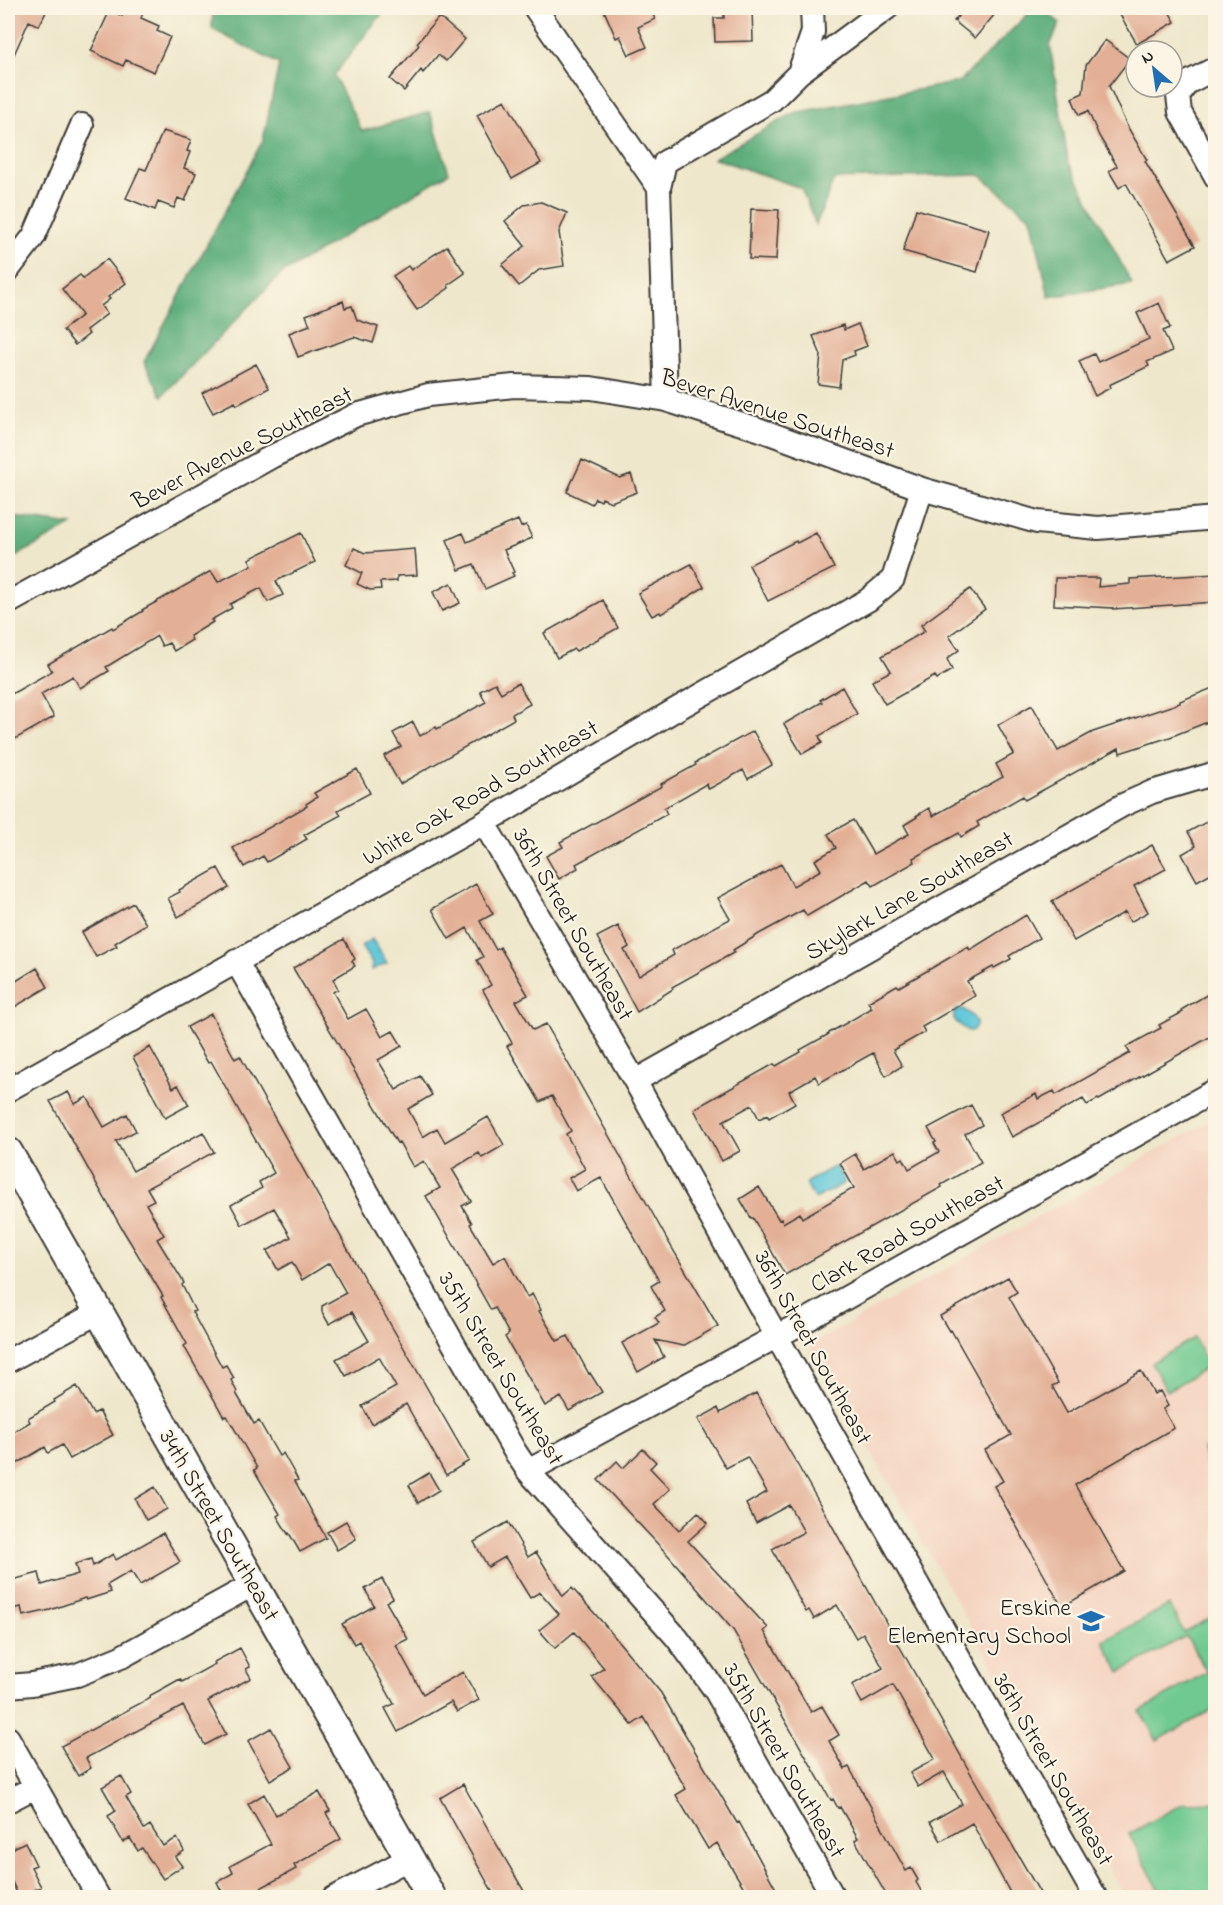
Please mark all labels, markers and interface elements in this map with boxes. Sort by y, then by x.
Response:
north arrow [1124,39,1184,99]
text: N [1137,44,1158,71]
street label: Bever Avenue Southeast [655,361,899,470]
street label: Bever Avenue Southeast [126,378,360,521]
street label: White Oak Road Southeast [357,712,606,876]
street label: 36th Street Southeast [502,822,641,1028]
street label: Skylark Lane Southeast [799,823,1022,972]
street label: Clark Road Southeast [805,1167,1012,1303]
street label: 36th Street Southeast [744,1245,880,1452]
street label: 35th Street Southeast [428,1266,572,1473]
street label: 34th Street Southeast [148,1424,287,1629]
place label: Erskine Elementary School [887,1592,1071,1656]
school or university icon: Erskine Elementary School [1076,1606,1106,1636]
street label: 35th Street Southeast [713,1657,853,1866]
street label: 36th Street Southeast [982,1667,1121,1873]

